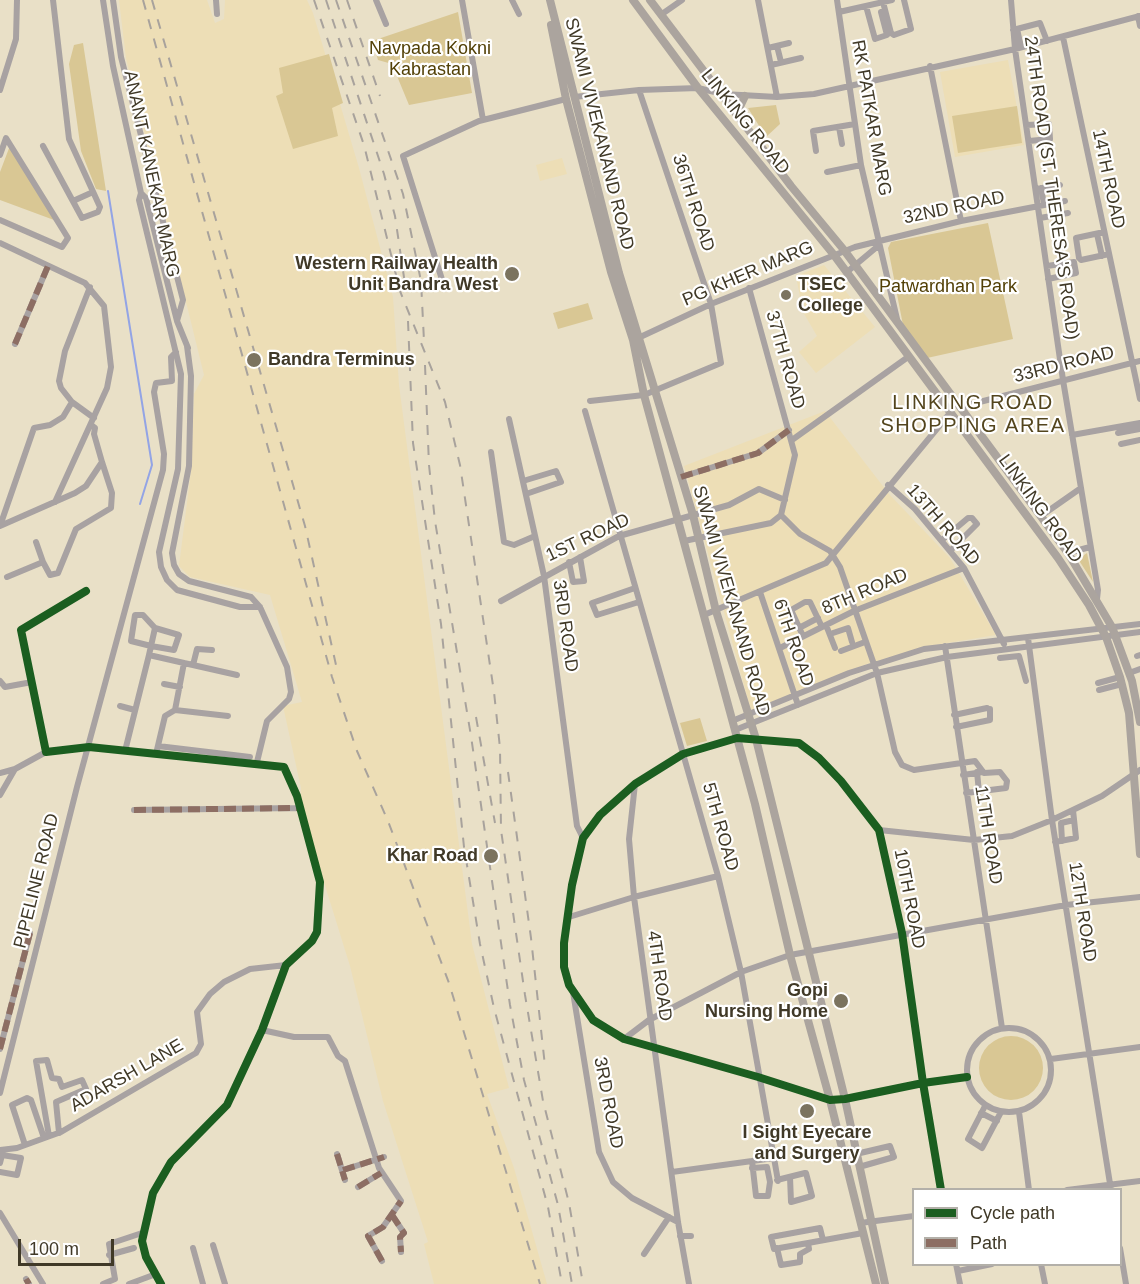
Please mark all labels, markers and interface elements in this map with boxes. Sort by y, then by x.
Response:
street label: SWAMI VIVEKANAND ROAD [560,16,638,252]
street label: 24TH ROAD (ST. THERESA'S ROAD) [1019,35,1083,341]
park label: Navpada Kokni Kabrastan [369,38,491,80]
street label: RK PATKAR MARG [847,38,895,198]
street label: LINKING ROAD [696,65,794,179]
street label: ANANT KANEKAR MARG [118,69,184,279]
street label: 14TH ROAD [1087,127,1129,231]
street label: 36TH ROAD [667,152,719,254]
street label: 32ND ROAD [901,187,1007,229]
street label: PG KHER MARG [679,237,817,311]
place label: Western Railway Health Unit Bandra West [295,253,498,296]
marker: Western Railway Health Unit Bandra West [503,265,521,283]
place label: TSEC College [798,274,863,316]
park label: Patwardhan Park [879,276,1017,298]
marker: TSEC College [779,288,793,302]
street label: 37TH ROAD [761,308,809,412]
street label: 33RD ROAD [1011,342,1117,388]
place label: Bandra Terminus [268,349,415,371]
marker: Bandra Terminus [245,351,263,369]
district label: LINKING ROAD SHOPPING AREA [880,391,1066,438]
street label: LINKING ROAD [993,450,1087,568]
street label: 13TH ROAD [902,480,984,570]
street label: SWAMI VIVEKANAND ROAD [688,483,774,719]
street label: 1ST ROAD [543,509,633,567]
street label: 8TH ROAD [819,564,911,620]
street label: 3RD ROAD [548,578,582,674]
street label: 6TH ROAD [768,596,818,690]
street label: 5TH ROAD [697,780,743,874]
street label: 11TH ROAD [970,784,1006,886]
street label: PIPELINE ROAD [10,811,64,951]
place label: Khar Road [387,845,478,867]
marker: Khar Road [482,847,500,865]
street label: 10TH ROAD [889,847,929,951]
street label: 12TH ROAD [1063,860,1101,964]
street label: 4TH ROAD [642,929,676,1023]
place label: Gopi Nursing Home [705,980,828,1022]
marker: Gopi Nursing Home [832,992,850,1010]
street label: ADARSH LANE [67,1035,187,1117]
street label: 3RD ROAD [589,1055,627,1151]
marker: I Sight Eyecare and Surgery [798,1102,816,1120]
place label: I Sight Eyecare and Surgery [742,1122,872,1164]
legend [912,1188,1122,1266]
text: Cycle path [970,1203,1055,1223]
scale bar [21,1227,117,1265]
text: Path [970,1233,1007,1253]
text: 100 m [29,1239,79,1259]

